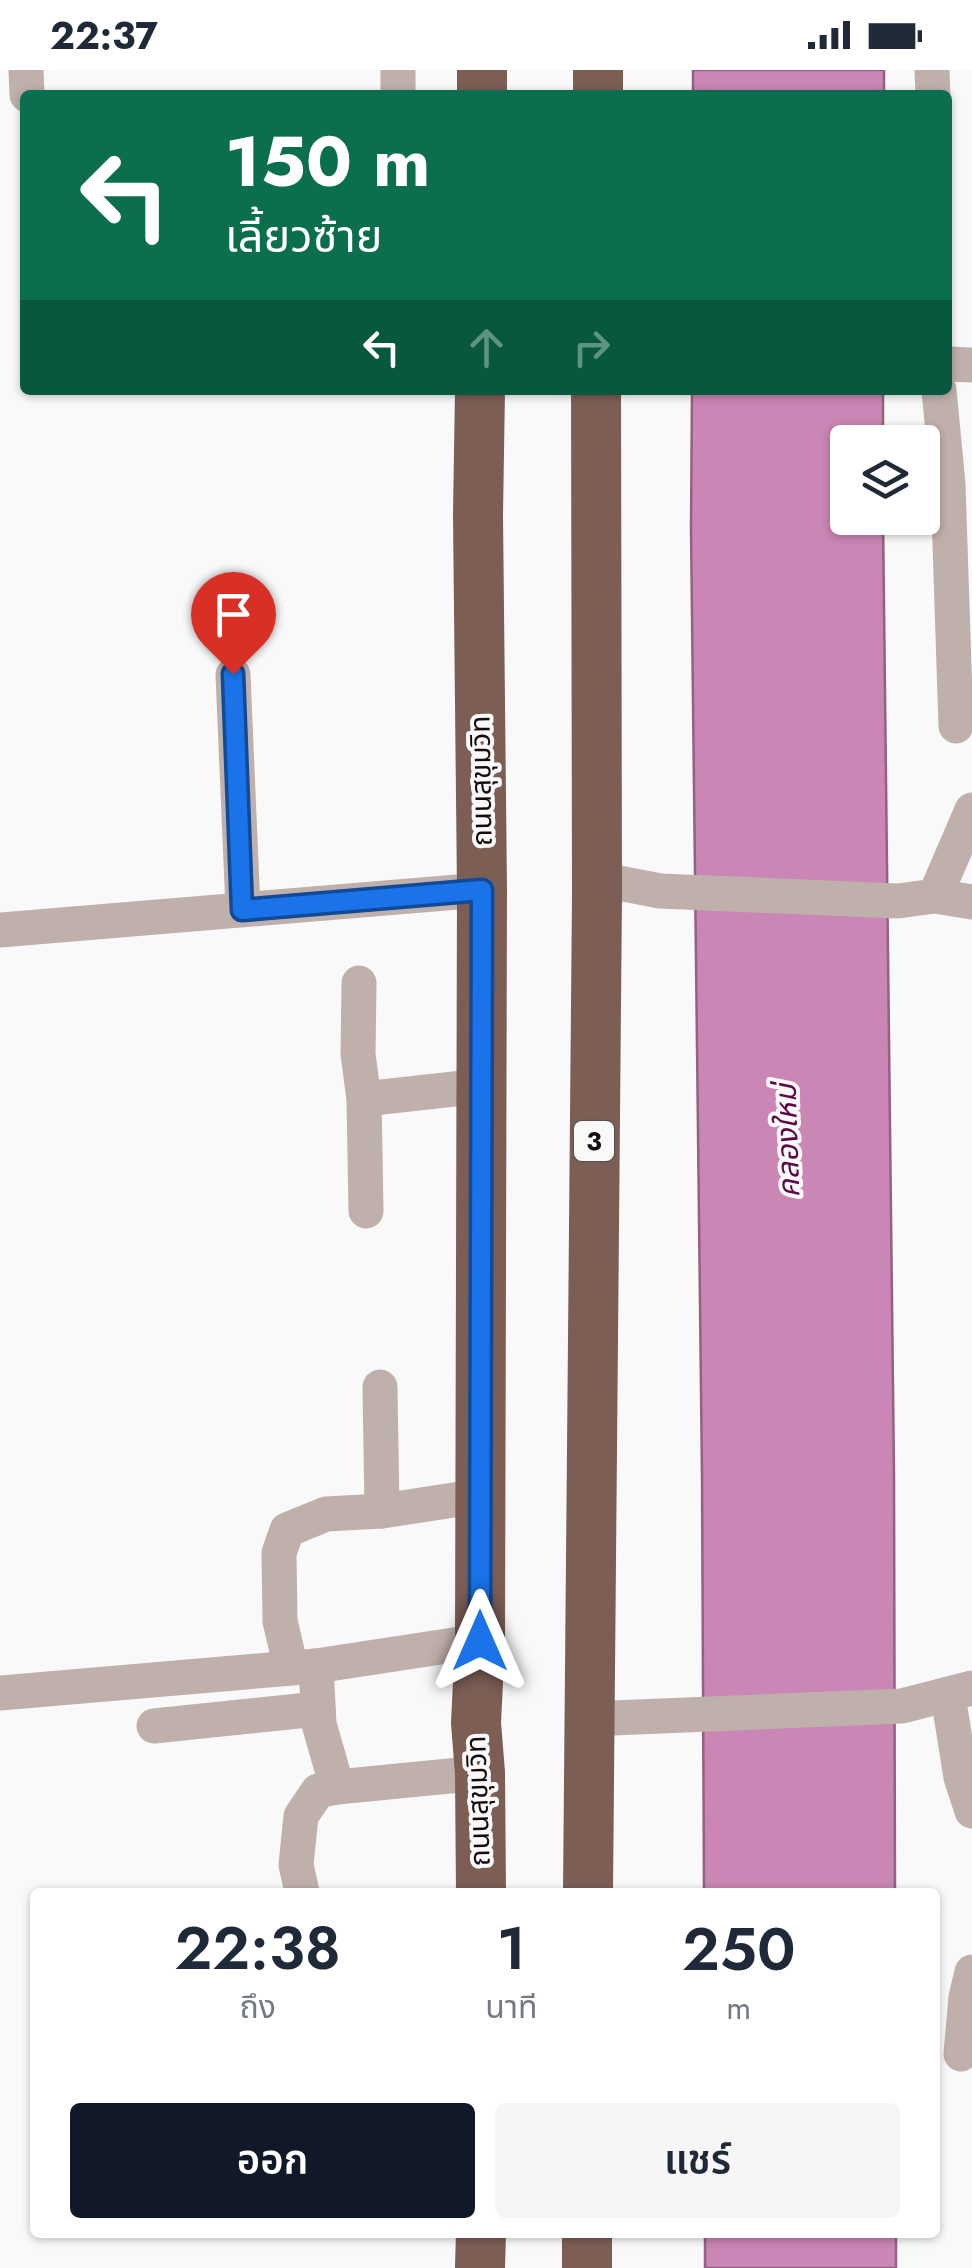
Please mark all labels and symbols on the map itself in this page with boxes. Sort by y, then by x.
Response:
pin [191,572,276,675]
street label: ถนนสุขุมวิท [459,715,503,847]
water label: คลองใหม่ [763,1079,810,1199]
road number: 3 [574,1121,614,1161]
position arrow [428,1589,532,1693]
street label: ถนนสุขุมวิท [455,1735,501,1867]

